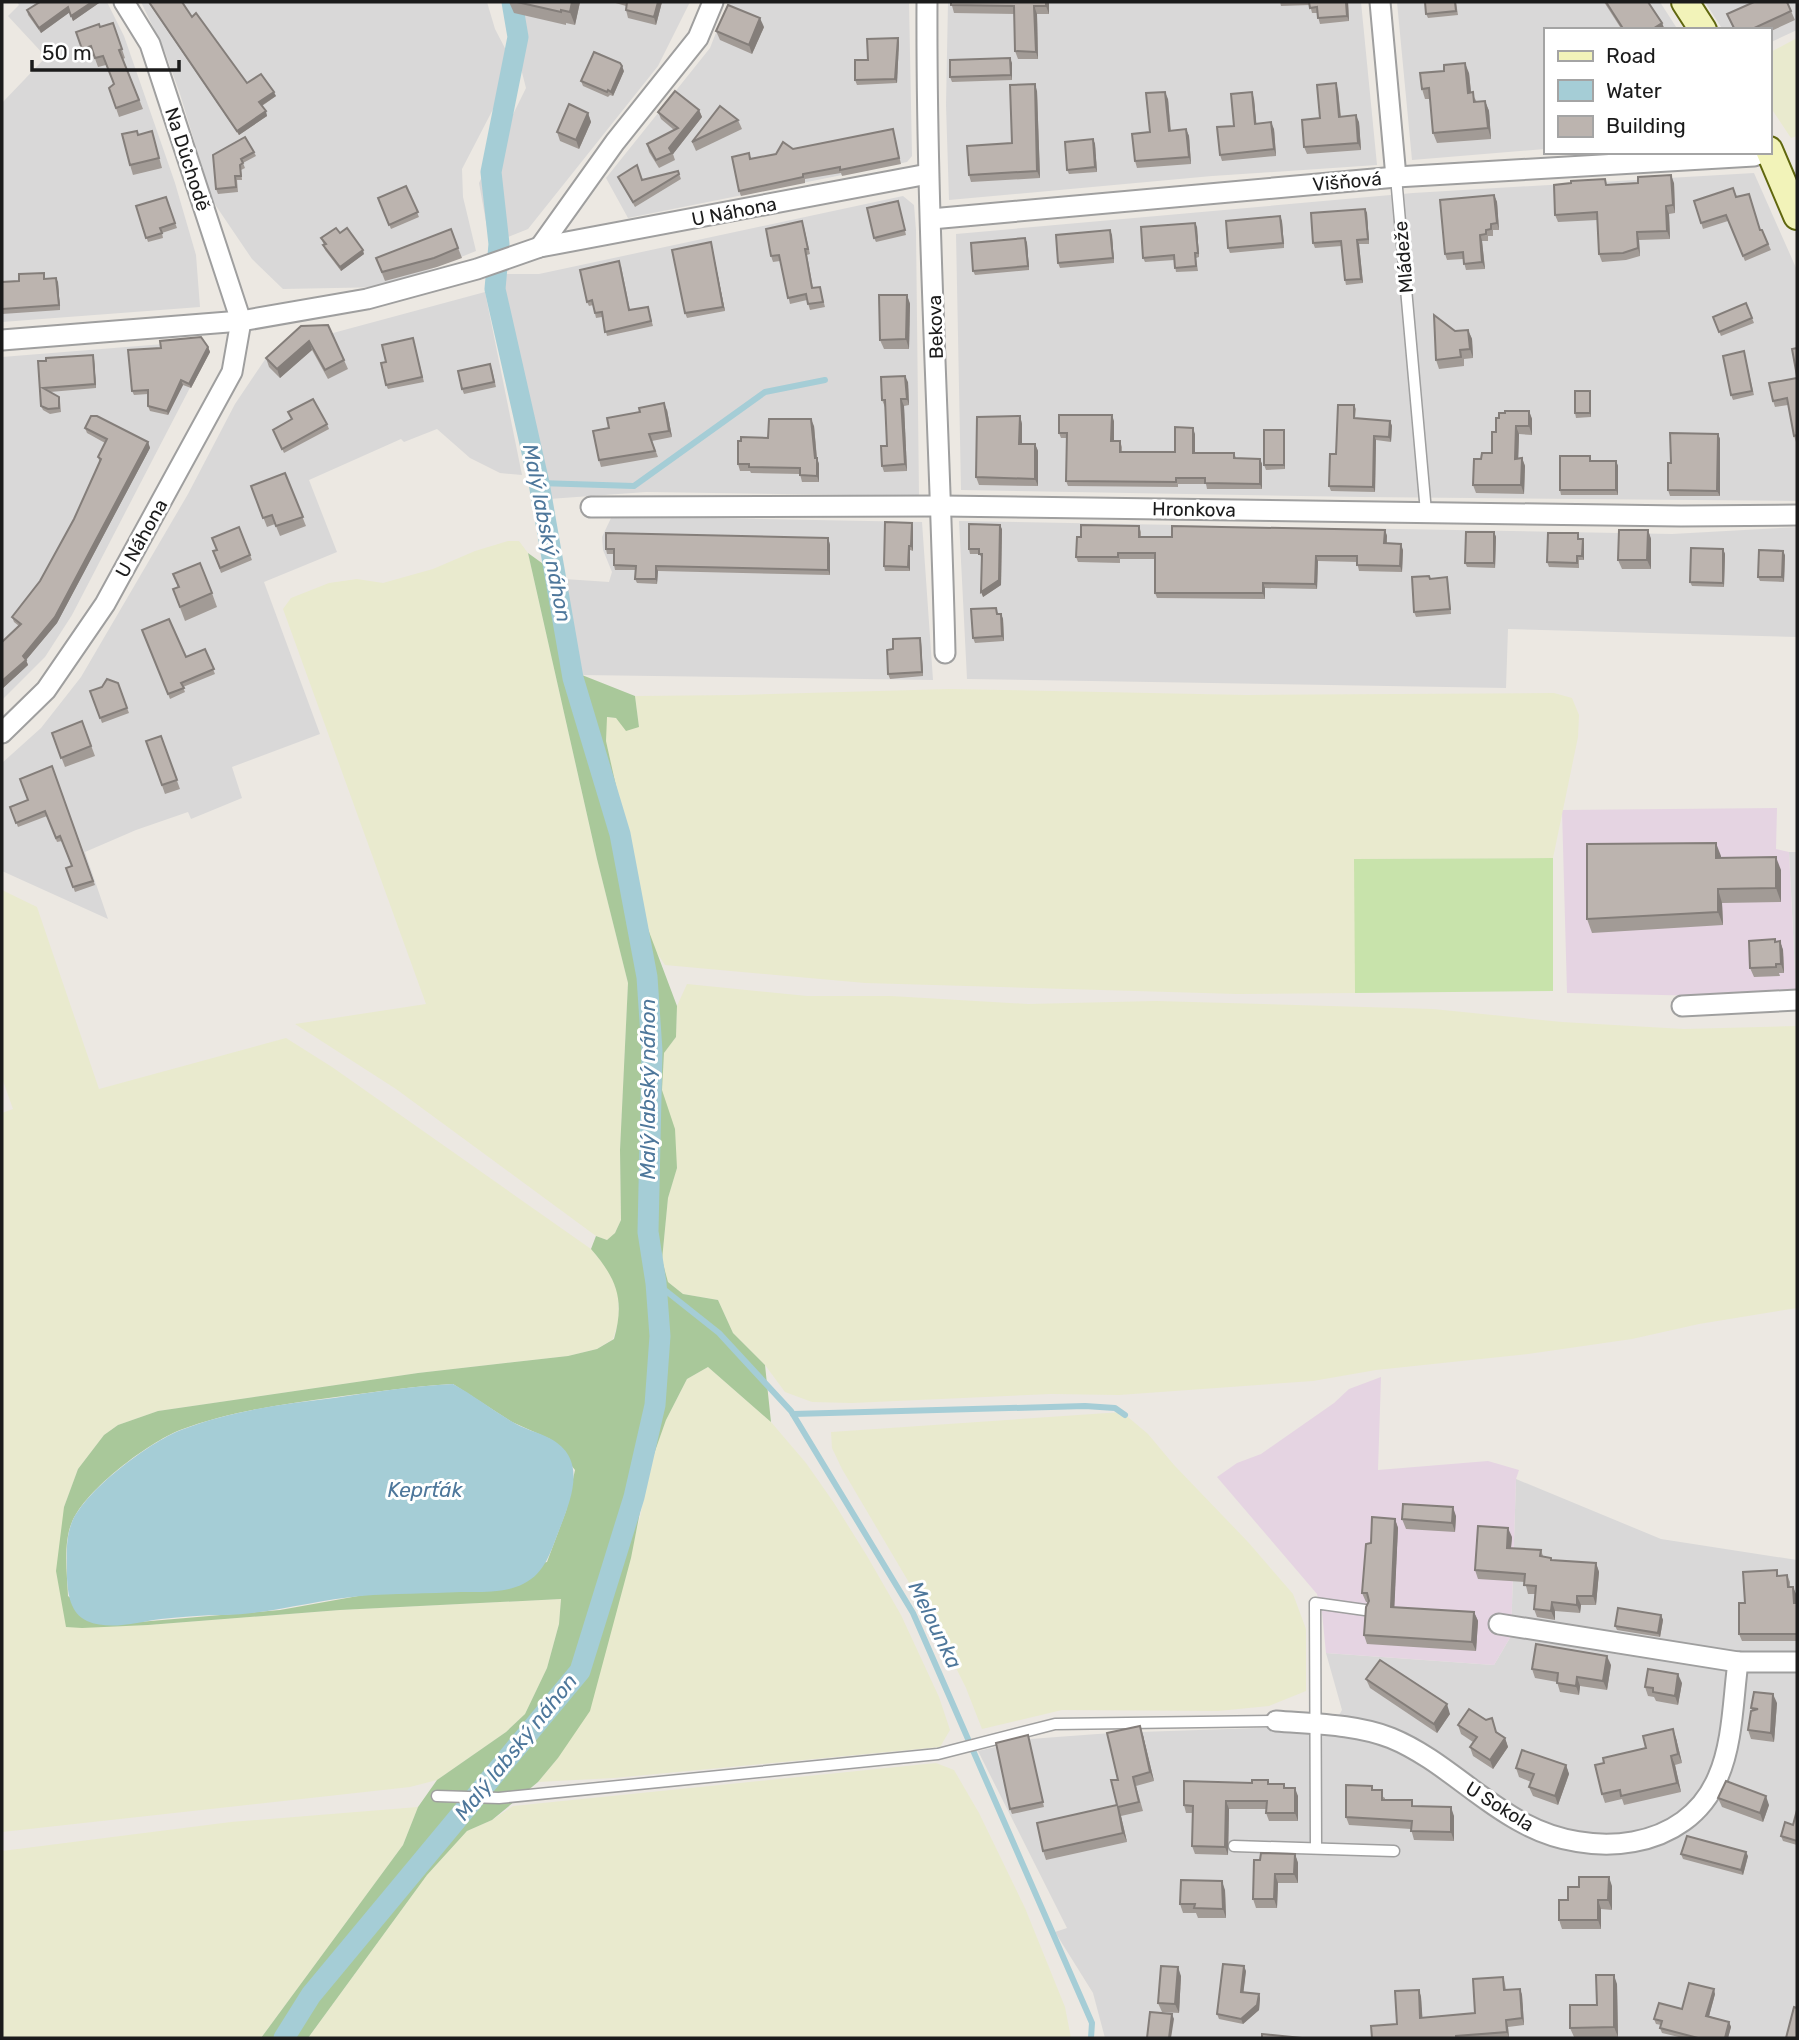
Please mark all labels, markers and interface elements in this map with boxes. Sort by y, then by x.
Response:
scale bar [32,28,178,72]
legend [1544,28,1771,154]
text: 50 m [42,40,92,65]
text: Road [1606,43,1656,68]
text: Water [1606,78,1662,103]
street label: Na Důchodě [160,104,215,214]
text: Building [1606,113,1686,138]
street label: Višňová [1311,167,1383,196]
street label: U Náhona [690,192,779,231]
street label: Mládeže [1389,220,1418,294]
street label: Bekova [923,295,948,359]
water label: Malý labský náhon [518,442,577,624]
street label: U Náhona [110,495,172,581]
street label: Hronkova [1152,497,1236,522]
water label: Malý labský náhon [635,999,660,1179]
water label: Keprťák [387,1477,464,1502]
water label: Melounka [904,1577,967,1673]
water label: Malý labský náhon [449,1669,582,1825]
street label: U Sokola [1461,1777,1538,1836]

